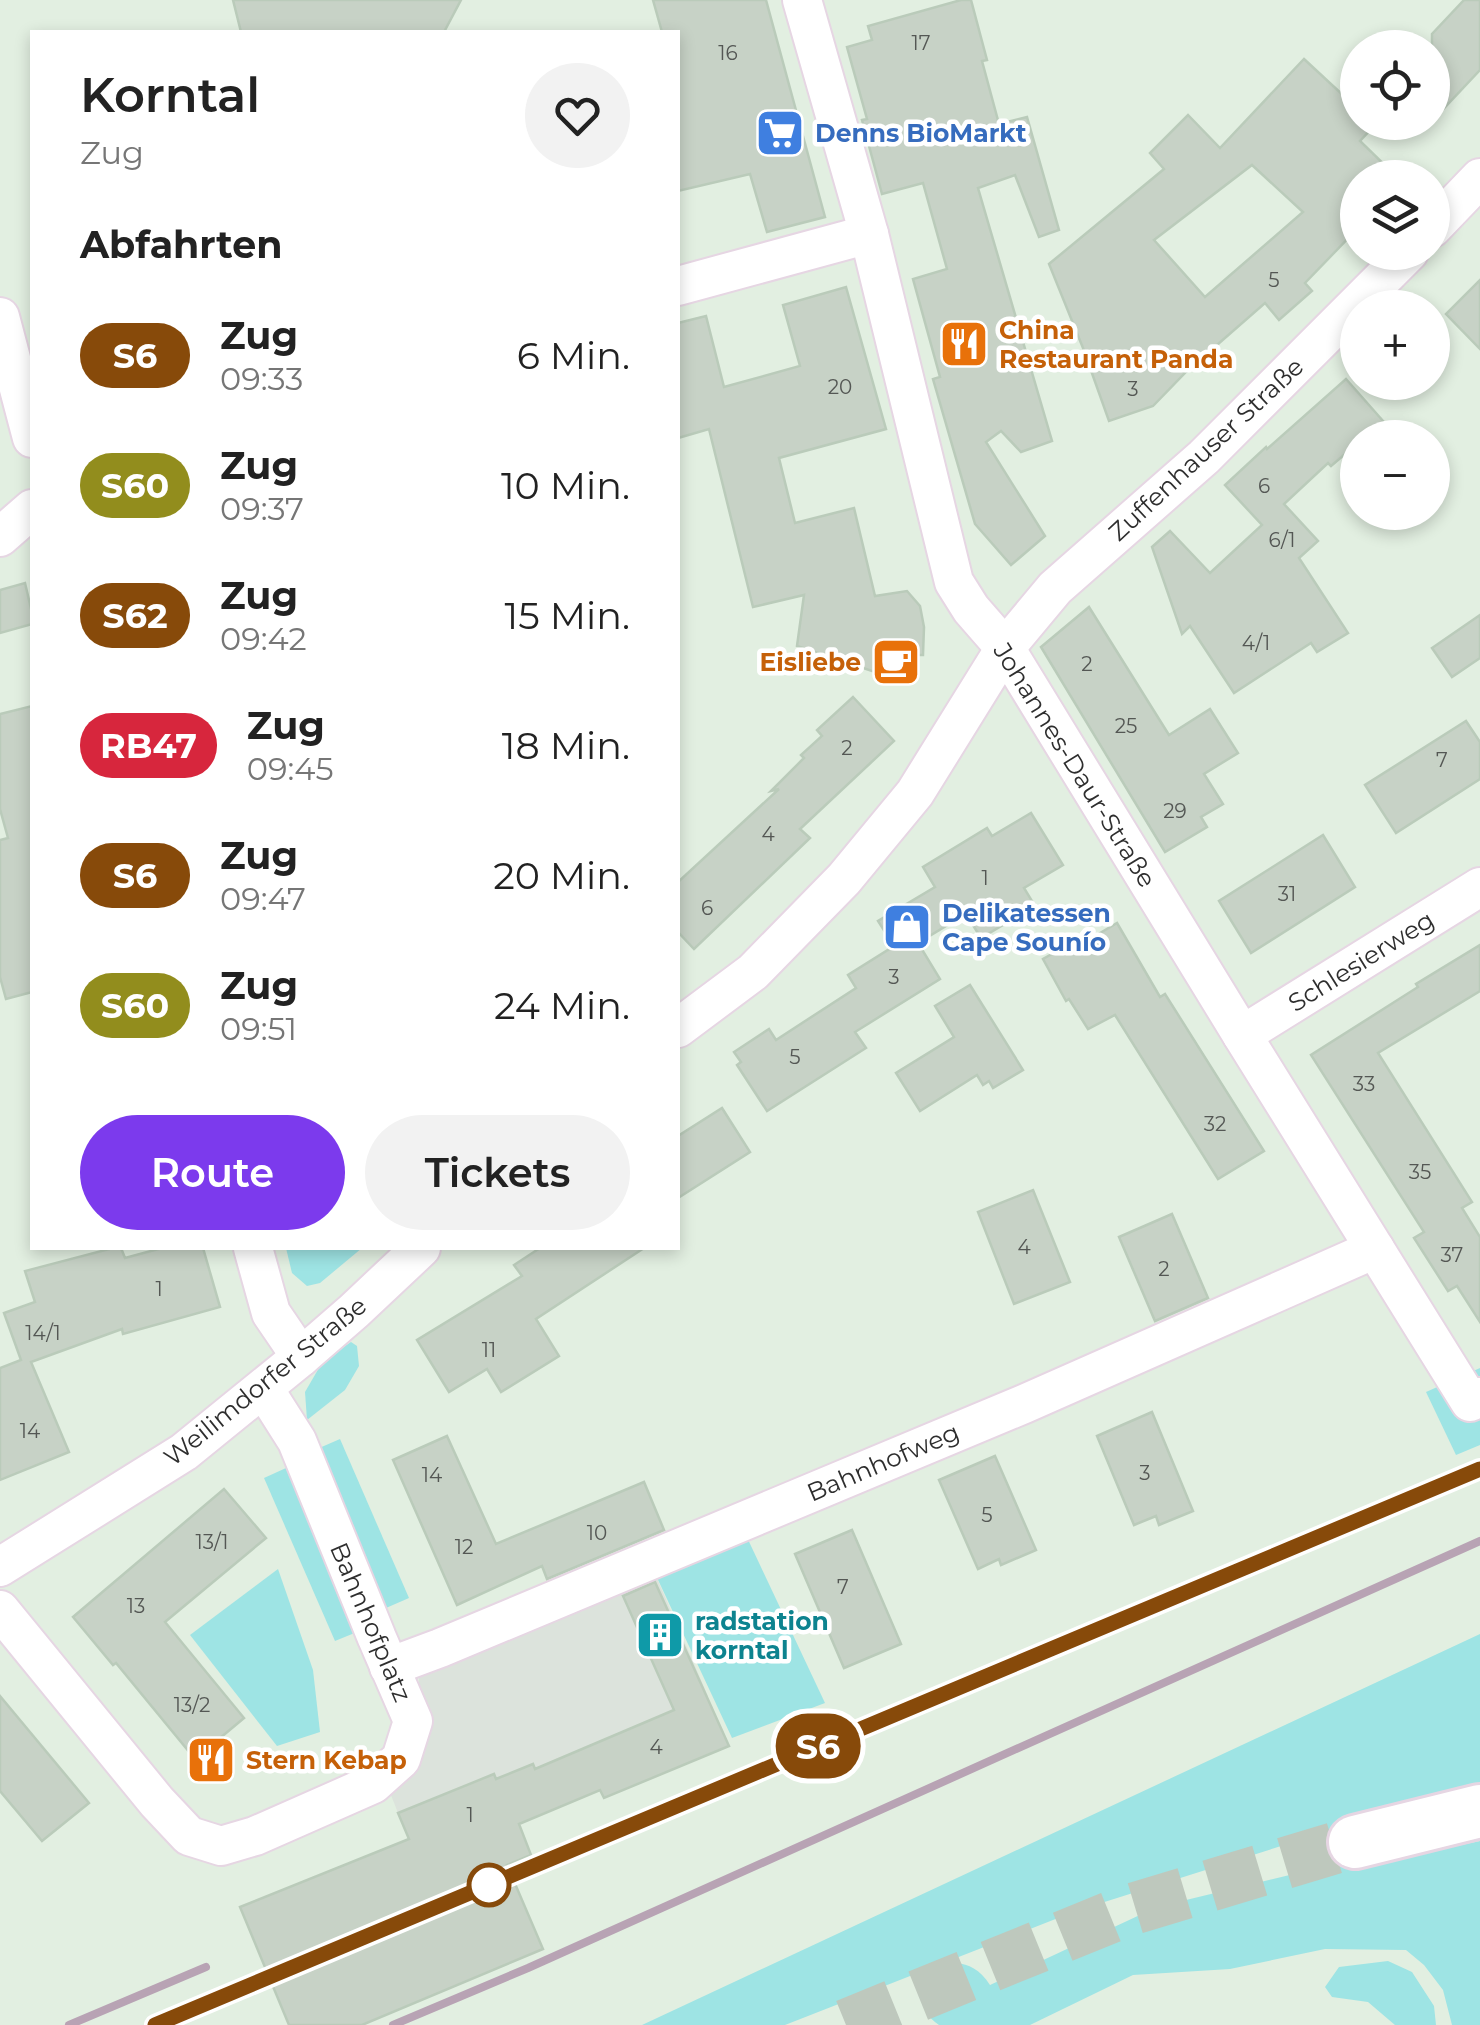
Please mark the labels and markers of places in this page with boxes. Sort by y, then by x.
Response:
supermarket icon: Denns BioMarkt [754,107,806,159]
place label: Denns BioMarkt [815,118,1027,148]
place label: China Restaurant Panda [999,315,1233,374]
restaurant icon: China Restaurant Panda [938,318,990,370]
cafe icon: Eisliebe [870,636,922,688]
place label: Eisliebe [760,647,861,677]
place label: Delikatessen Cape Sounío [942,898,1111,957]
shop icon: Delikatessen Cape Sounío [881,901,933,953]
place label: radstation korntal [695,1606,829,1665]
building icon: radstation korntal [634,1609,686,1661]
restaurant icon: Stern Kebap [185,1734,237,1786]
place label: Stern Kebap [246,1745,407,1775]
unlabelled marker [468,1864,510,1906]

